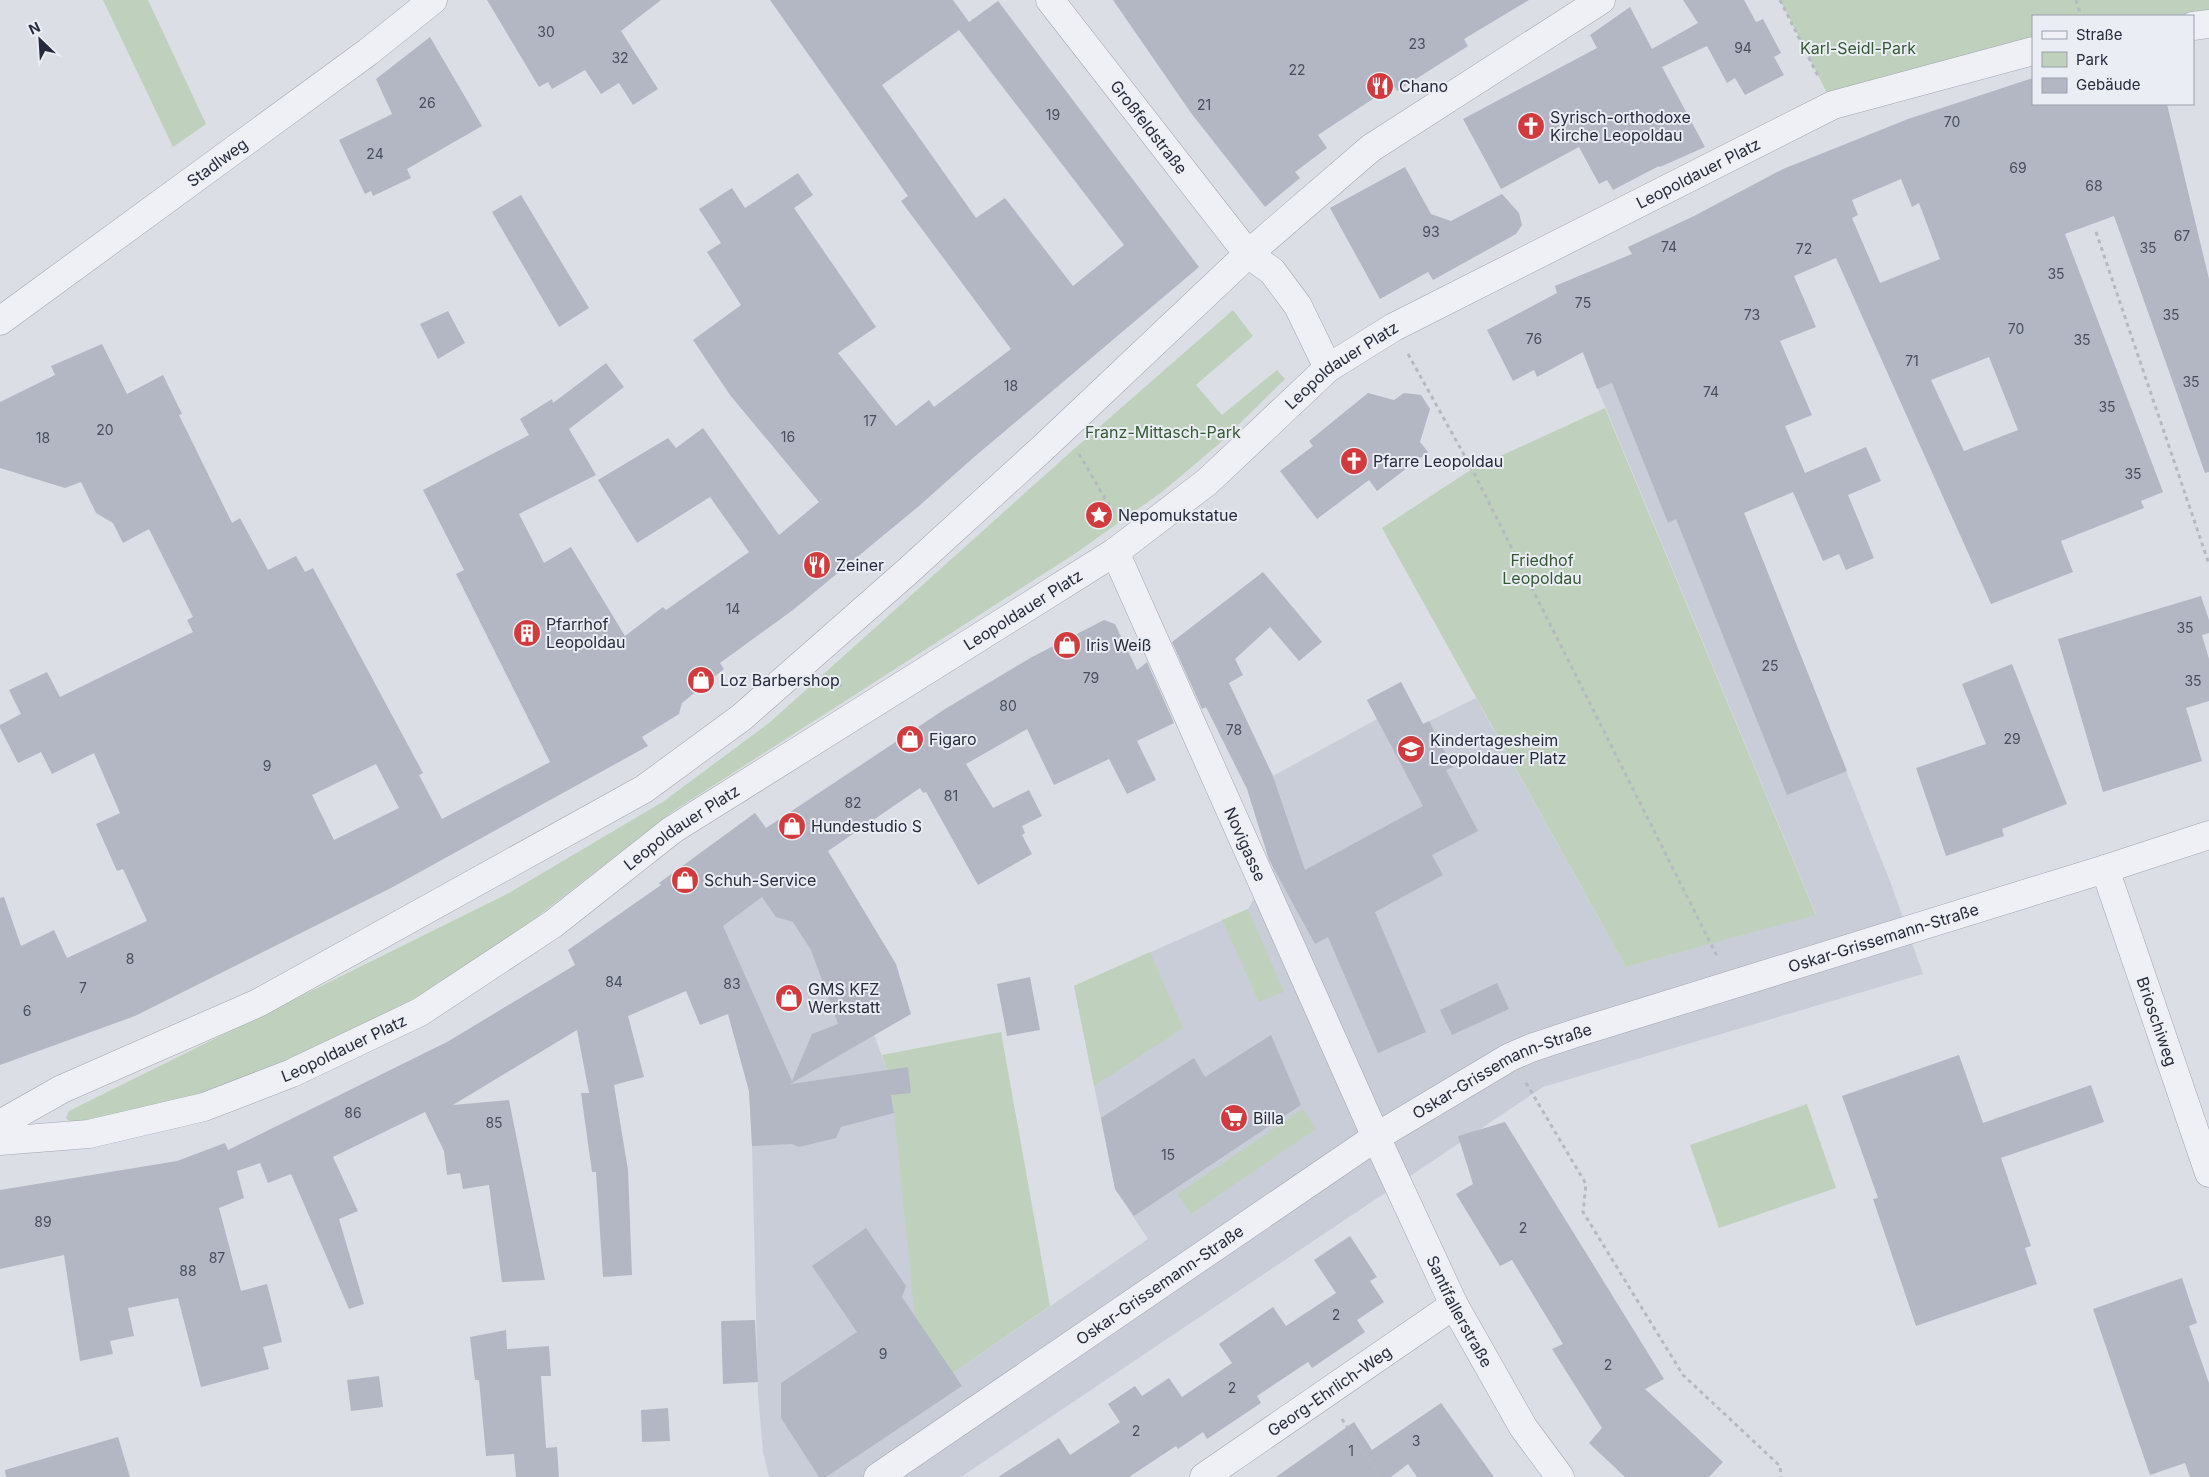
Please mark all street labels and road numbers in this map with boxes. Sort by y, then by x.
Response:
street label: Großfeldstraße [1106,76,1192,178]
street label: Stadlweg [183,133,251,191]
street label: Leopoldauer Platz [1633,133,1764,213]
street label: Leopoldauer Platz [1281,317,1402,414]
street label: Leopoldauer Platz [960,565,1086,655]
street label: Leopoldauer Platz [620,780,743,874]
street label: Novigasse [1220,804,1271,884]
street label: Oskar-Grissemann-Straße [1785,899,1981,977]
street label: Brioschiweg [2133,974,2182,1069]
street label: Leopoldauer Platz [278,1010,410,1086]
street label: Oskar-Grissemann-Straße [1408,1019,1594,1123]
street label: Oskar-Grissemann-Straße [1072,1221,1247,1349]
street label: Santifallerstraße [1422,1252,1497,1371]
street label: Georg-Ehrlich-Weg [1263,1341,1395,1441]

